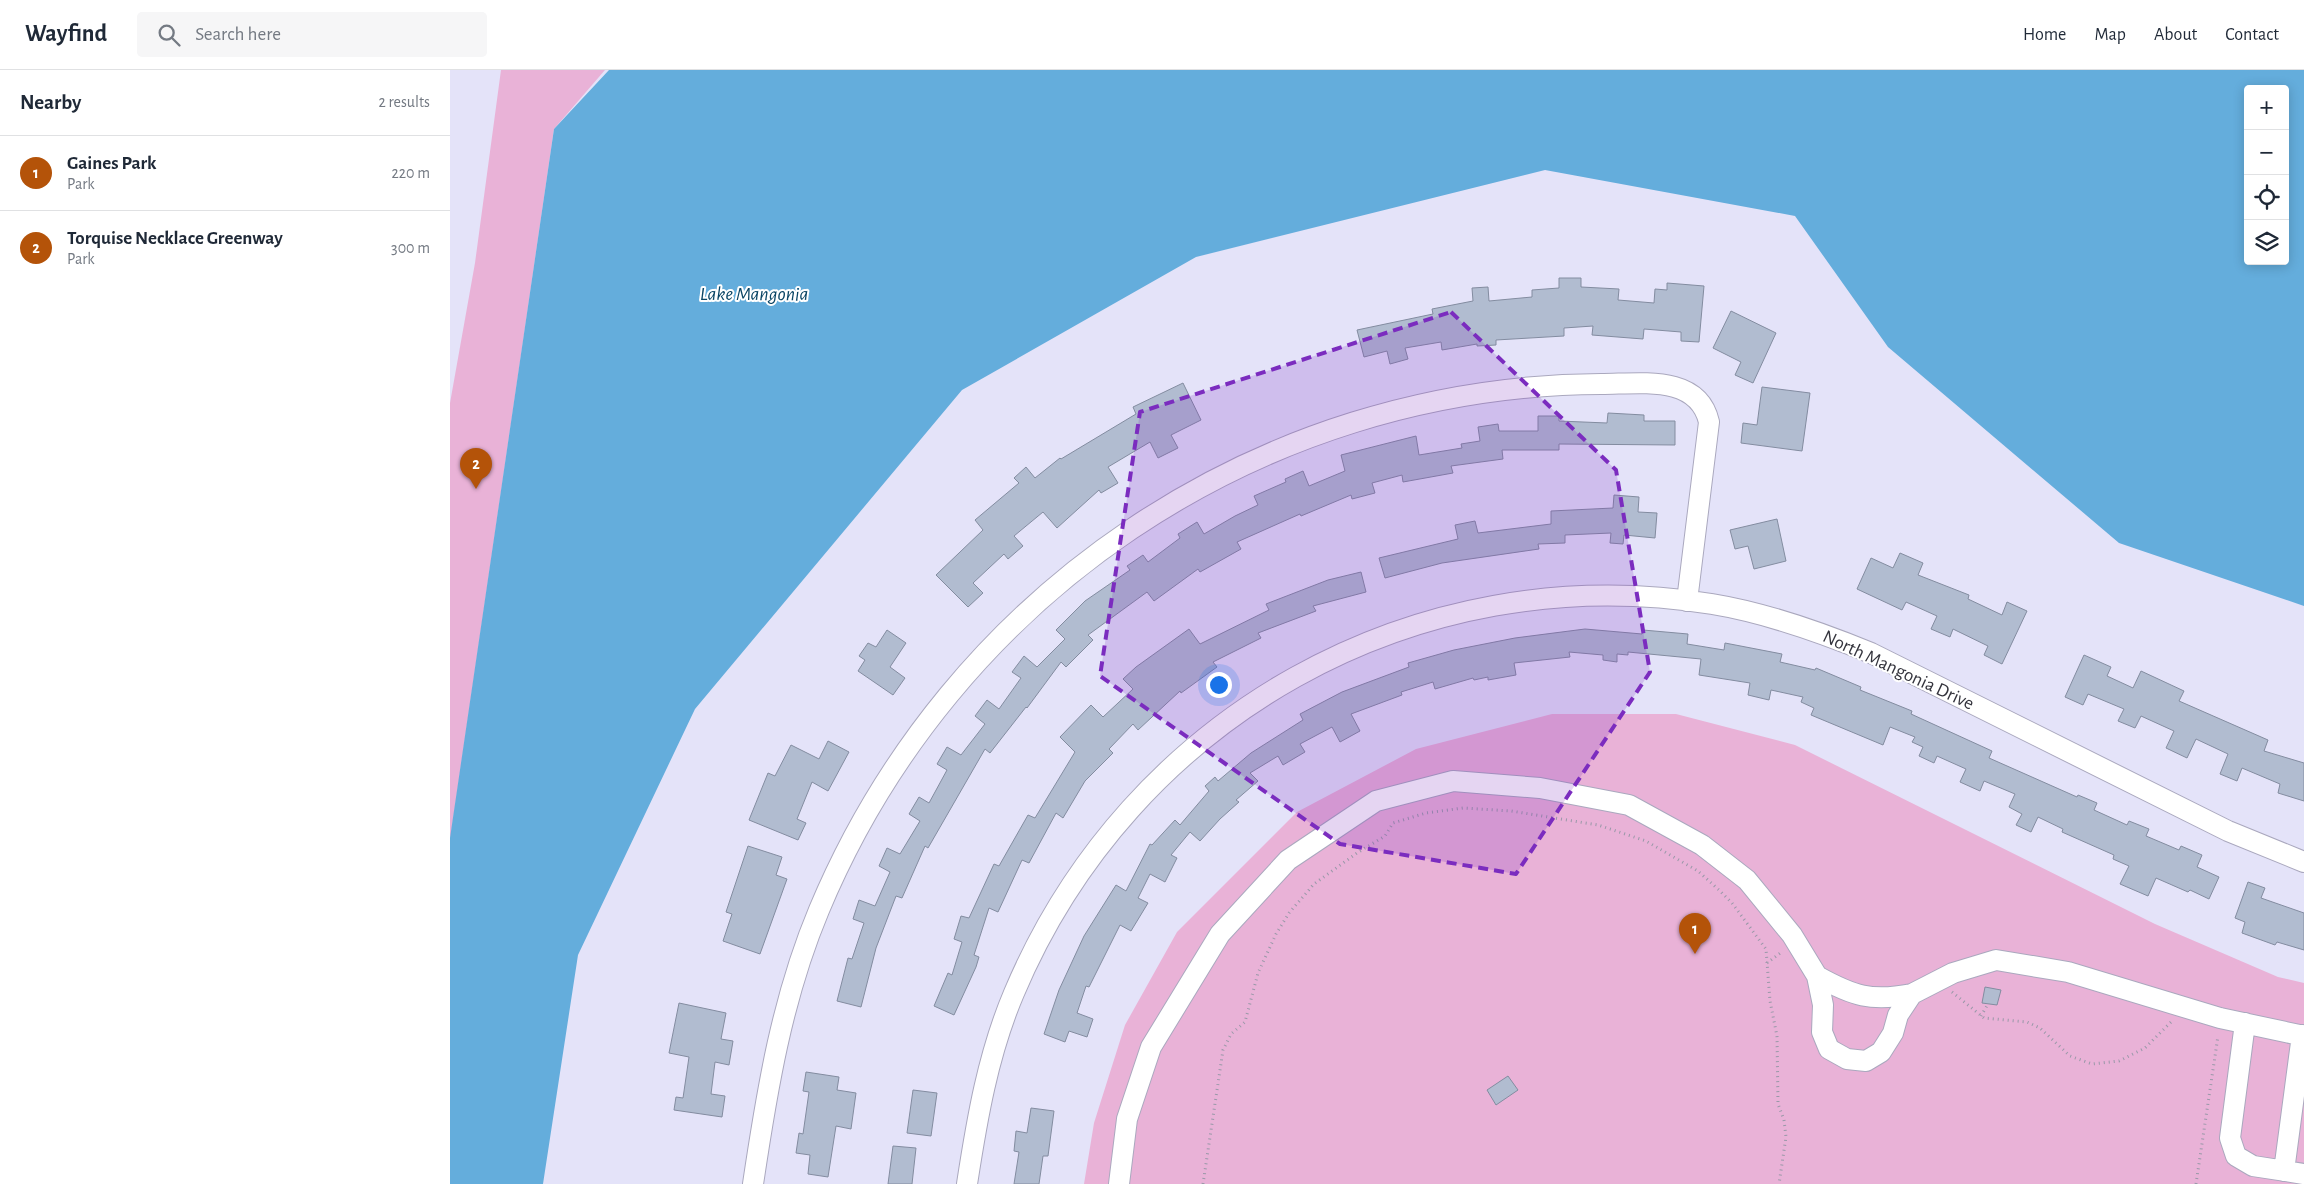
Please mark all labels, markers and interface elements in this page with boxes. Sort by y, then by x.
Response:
search box [137,12,487,57]
icon: search [155,21,183,49]
text: Wayfind [25,22,107,46]
text: Search here [195,25,281,44]
text: Home [2023,26,2066,44]
text: Map [2094,26,2126,44]
text: About [2154,26,2197,44]
text: Contact [2225,26,2279,44]
map controls [2244,85,2289,265]
button: + [2244,85,2289,130]
text: Nearby [20,92,81,113]
text: 2 results [378,94,430,110]
button: − [2244,130,2289,175]
text: Gaines Park [67,154,156,173]
text: 1 [33,165,39,181]
text: 220 m [392,165,430,181]
button: locate [2244,175,2289,220]
text: Park [67,176,95,192]
button: layers [2244,220,2289,265]
text: Torquise Necklace Greenway [67,229,283,248]
text: 2 [32,240,40,256]
text: 300 m [391,240,430,256]
text: Park [67,251,95,267]
water label: Lake Mangonia [700,284,808,304]
pin: 2 [460,448,492,489]
street label: North Mangonia Drive [1820,627,1977,714]
your location [1206,672,1232,698]
pin: 1 [1679,913,1711,954]

